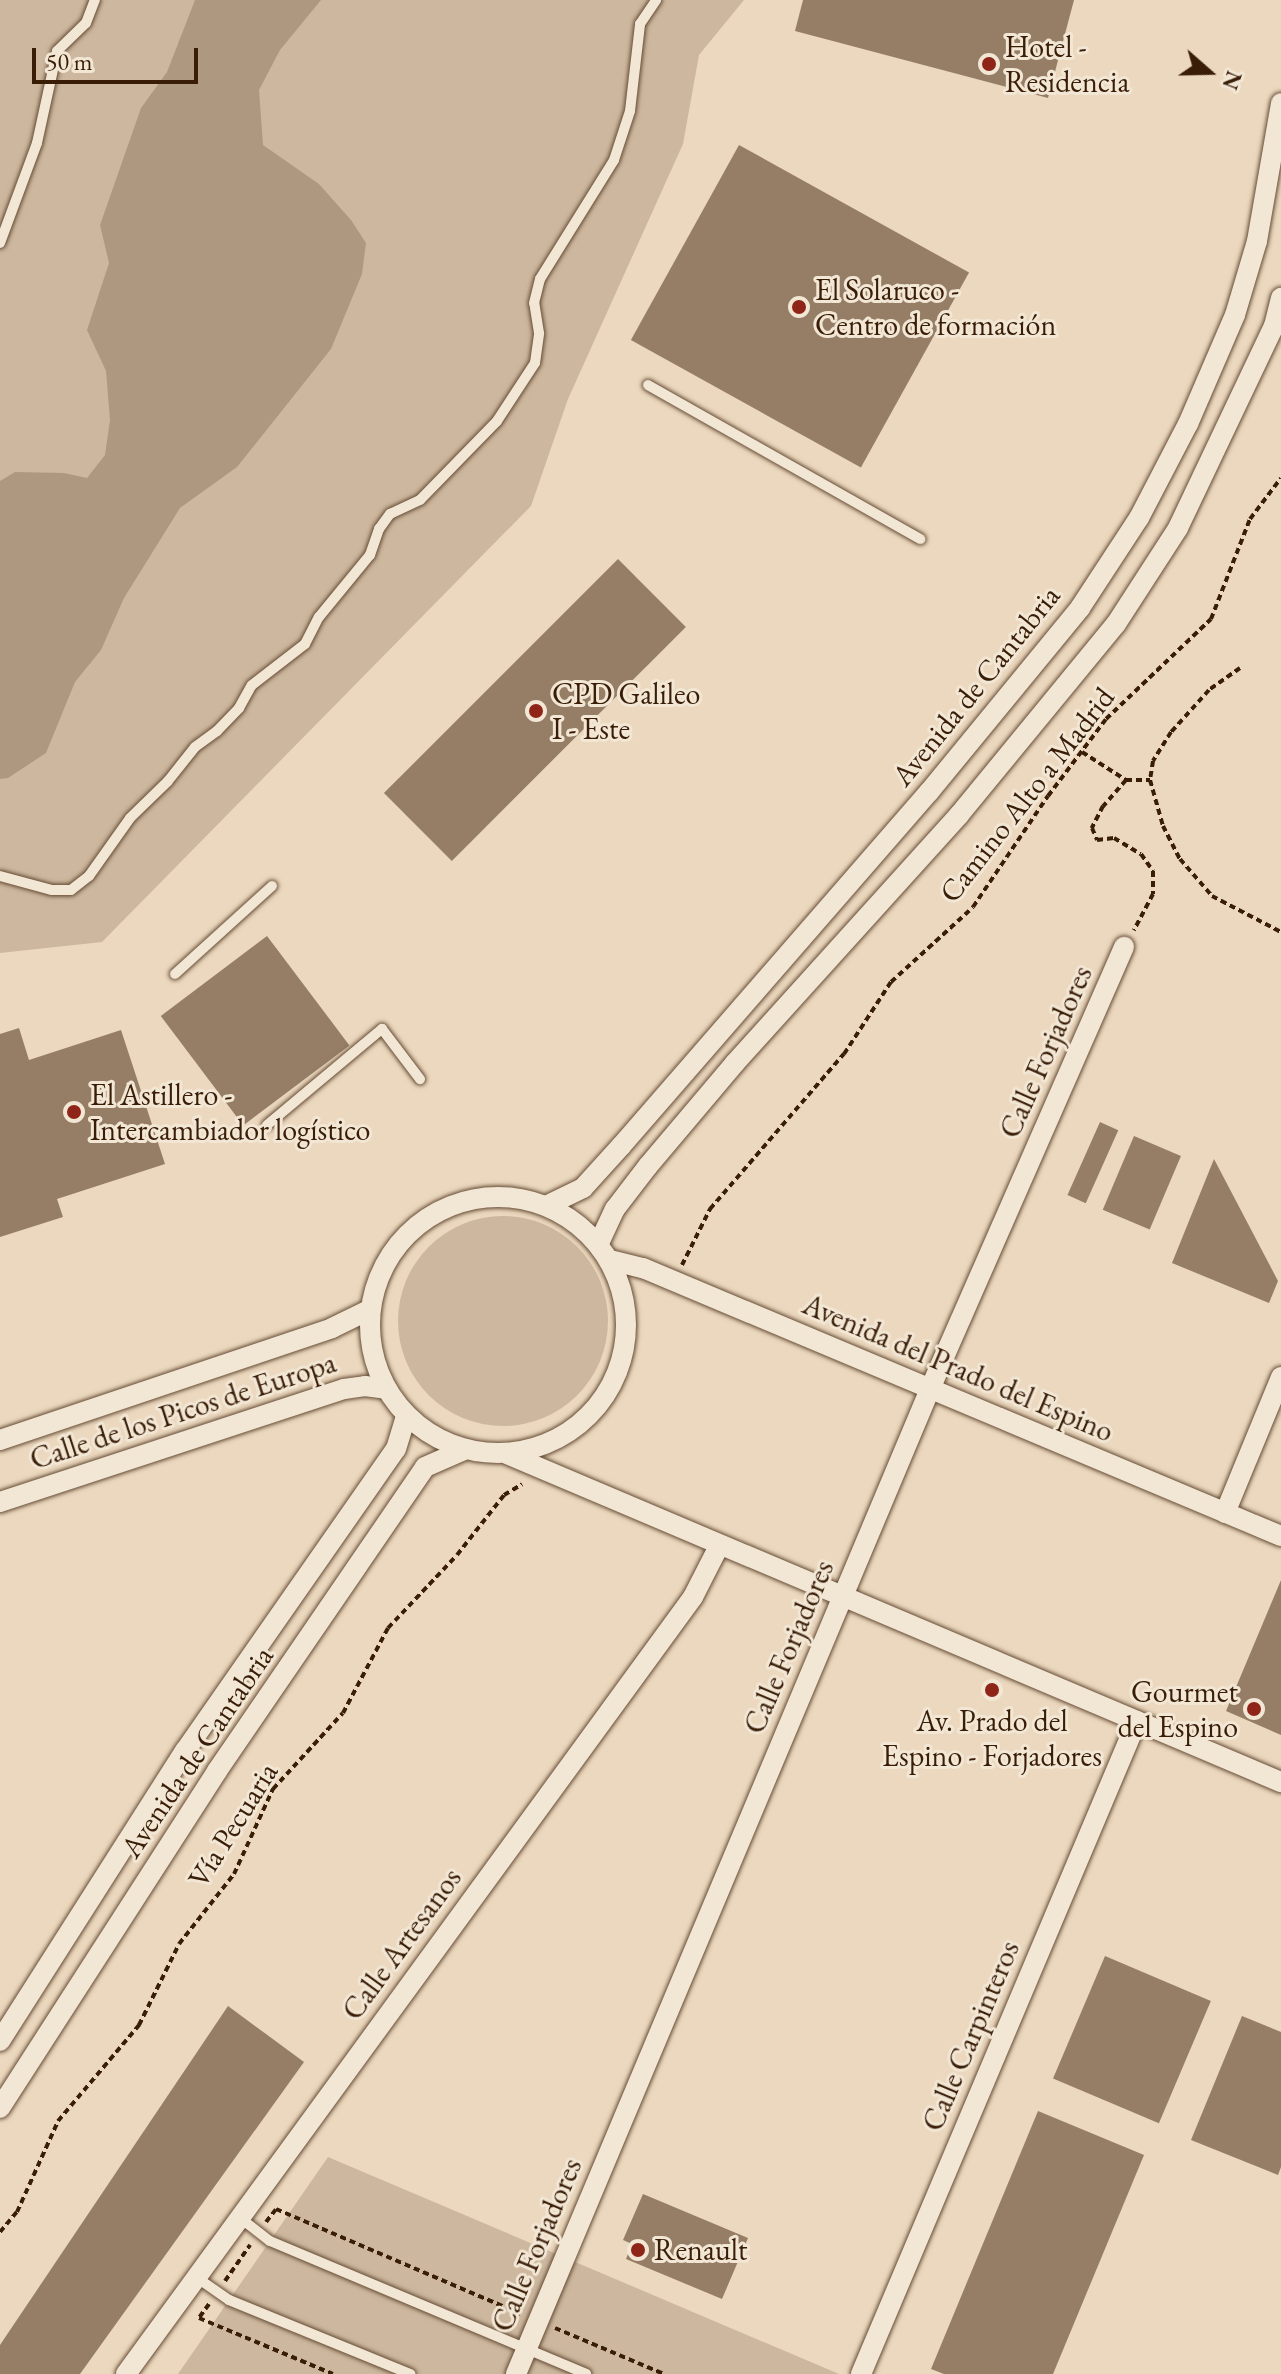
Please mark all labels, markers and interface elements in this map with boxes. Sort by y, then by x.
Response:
place label: Hotel - Residencia [1005,29,1129,100]
scale bar [36,32,202,82]
north arrow [1169,32,1249,112]
text: 50 m [46,46,93,77]
marker: Hotel - Residencia [980,55,998,73]
text: N [1215,67,1249,94]
place label: El Solaruco - Centro de formación [815,272,1056,342]
marker: El Solaruco - Centro de formación [790,298,808,316]
street label: Avenida de Cantabria [884,579,1068,793]
place label: CPD Galileo I - Este [552,676,700,746]
street label: Camino Alto a Madrid [932,680,1122,910]
marker: CPD Galileo I - Este [527,702,545,720]
street label: Calle Forjadores [992,960,1100,1144]
place label: El Astillero - Intercambiador logístico [90,1077,370,1148]
marker: El Astillero - Intercambiador logístico [65,1103,83,1121]
street label: Avenida del Prado del Espino [797,1286,1119,1450]
street label: Calle de los Picos de Europa [26,1345,340,1477]
street label: Calle Forjadores [736,1555,842,1739]
street label: Avenida de Cantabria [113,1639,281,1865]
place label: Gourmet del Espino [1118,1674,1238,1744]
marker: Av. Prado del Espino - Forjadores [983,1681,1001,1699]
marker: Gourmet del Espino [1245,1700,1263,1718]
place label: Av. Prado del Espino - Forjadores [882,1703,1102,1774]
street label: Vía Pecuaria [180,1756,286,1894]
street label: Calle Artesanos [335,1861,469,2027]
street label: Calle Carpinteros [915,1935,1027,2137]
street label: Calle Forjadores [484,2153,590,2337]
place label: Renault [654,2232,747,2268]
marker: Renault [629,2241,647,2259]

